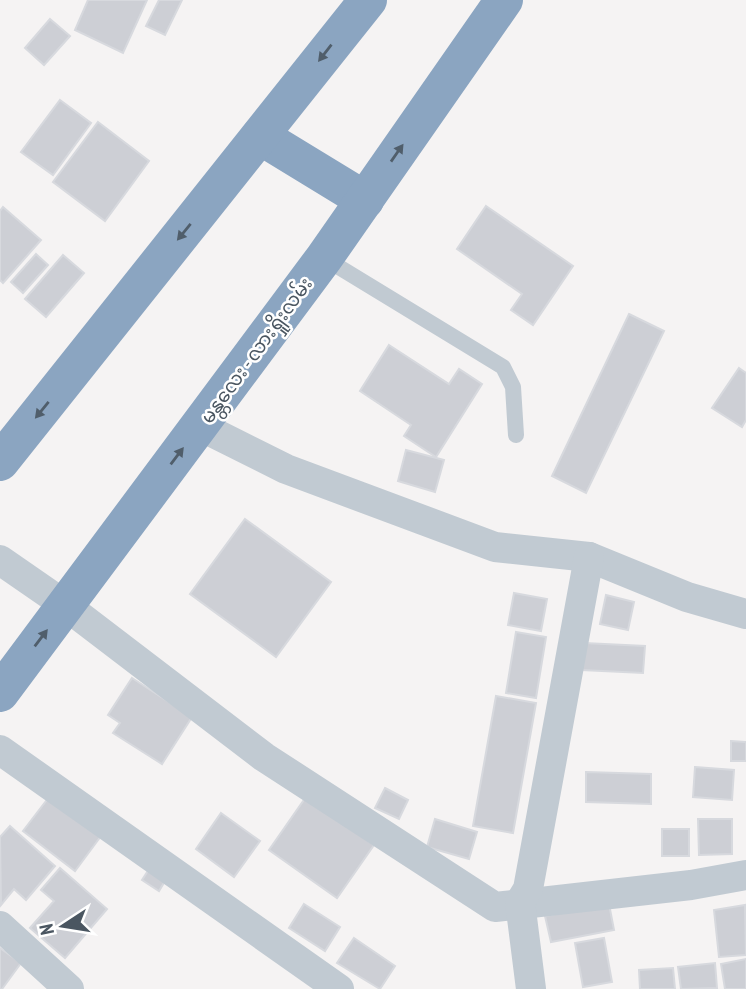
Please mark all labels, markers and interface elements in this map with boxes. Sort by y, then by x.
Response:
one-way arrow [318,44,333,62]
one-way arrow [390,144,404,162]
one-way arrow [176,222,191,240]
street label: မန္တလေး - လားရှိုးလမ်း [193,271,320,430]
one-way arrow [35,401,50,418]
one-way arrow [170,447,184,465]
one-way arrow [34,629,48,647]
north arrow [28,891,98,961]
text: N [34,922,59,937]

